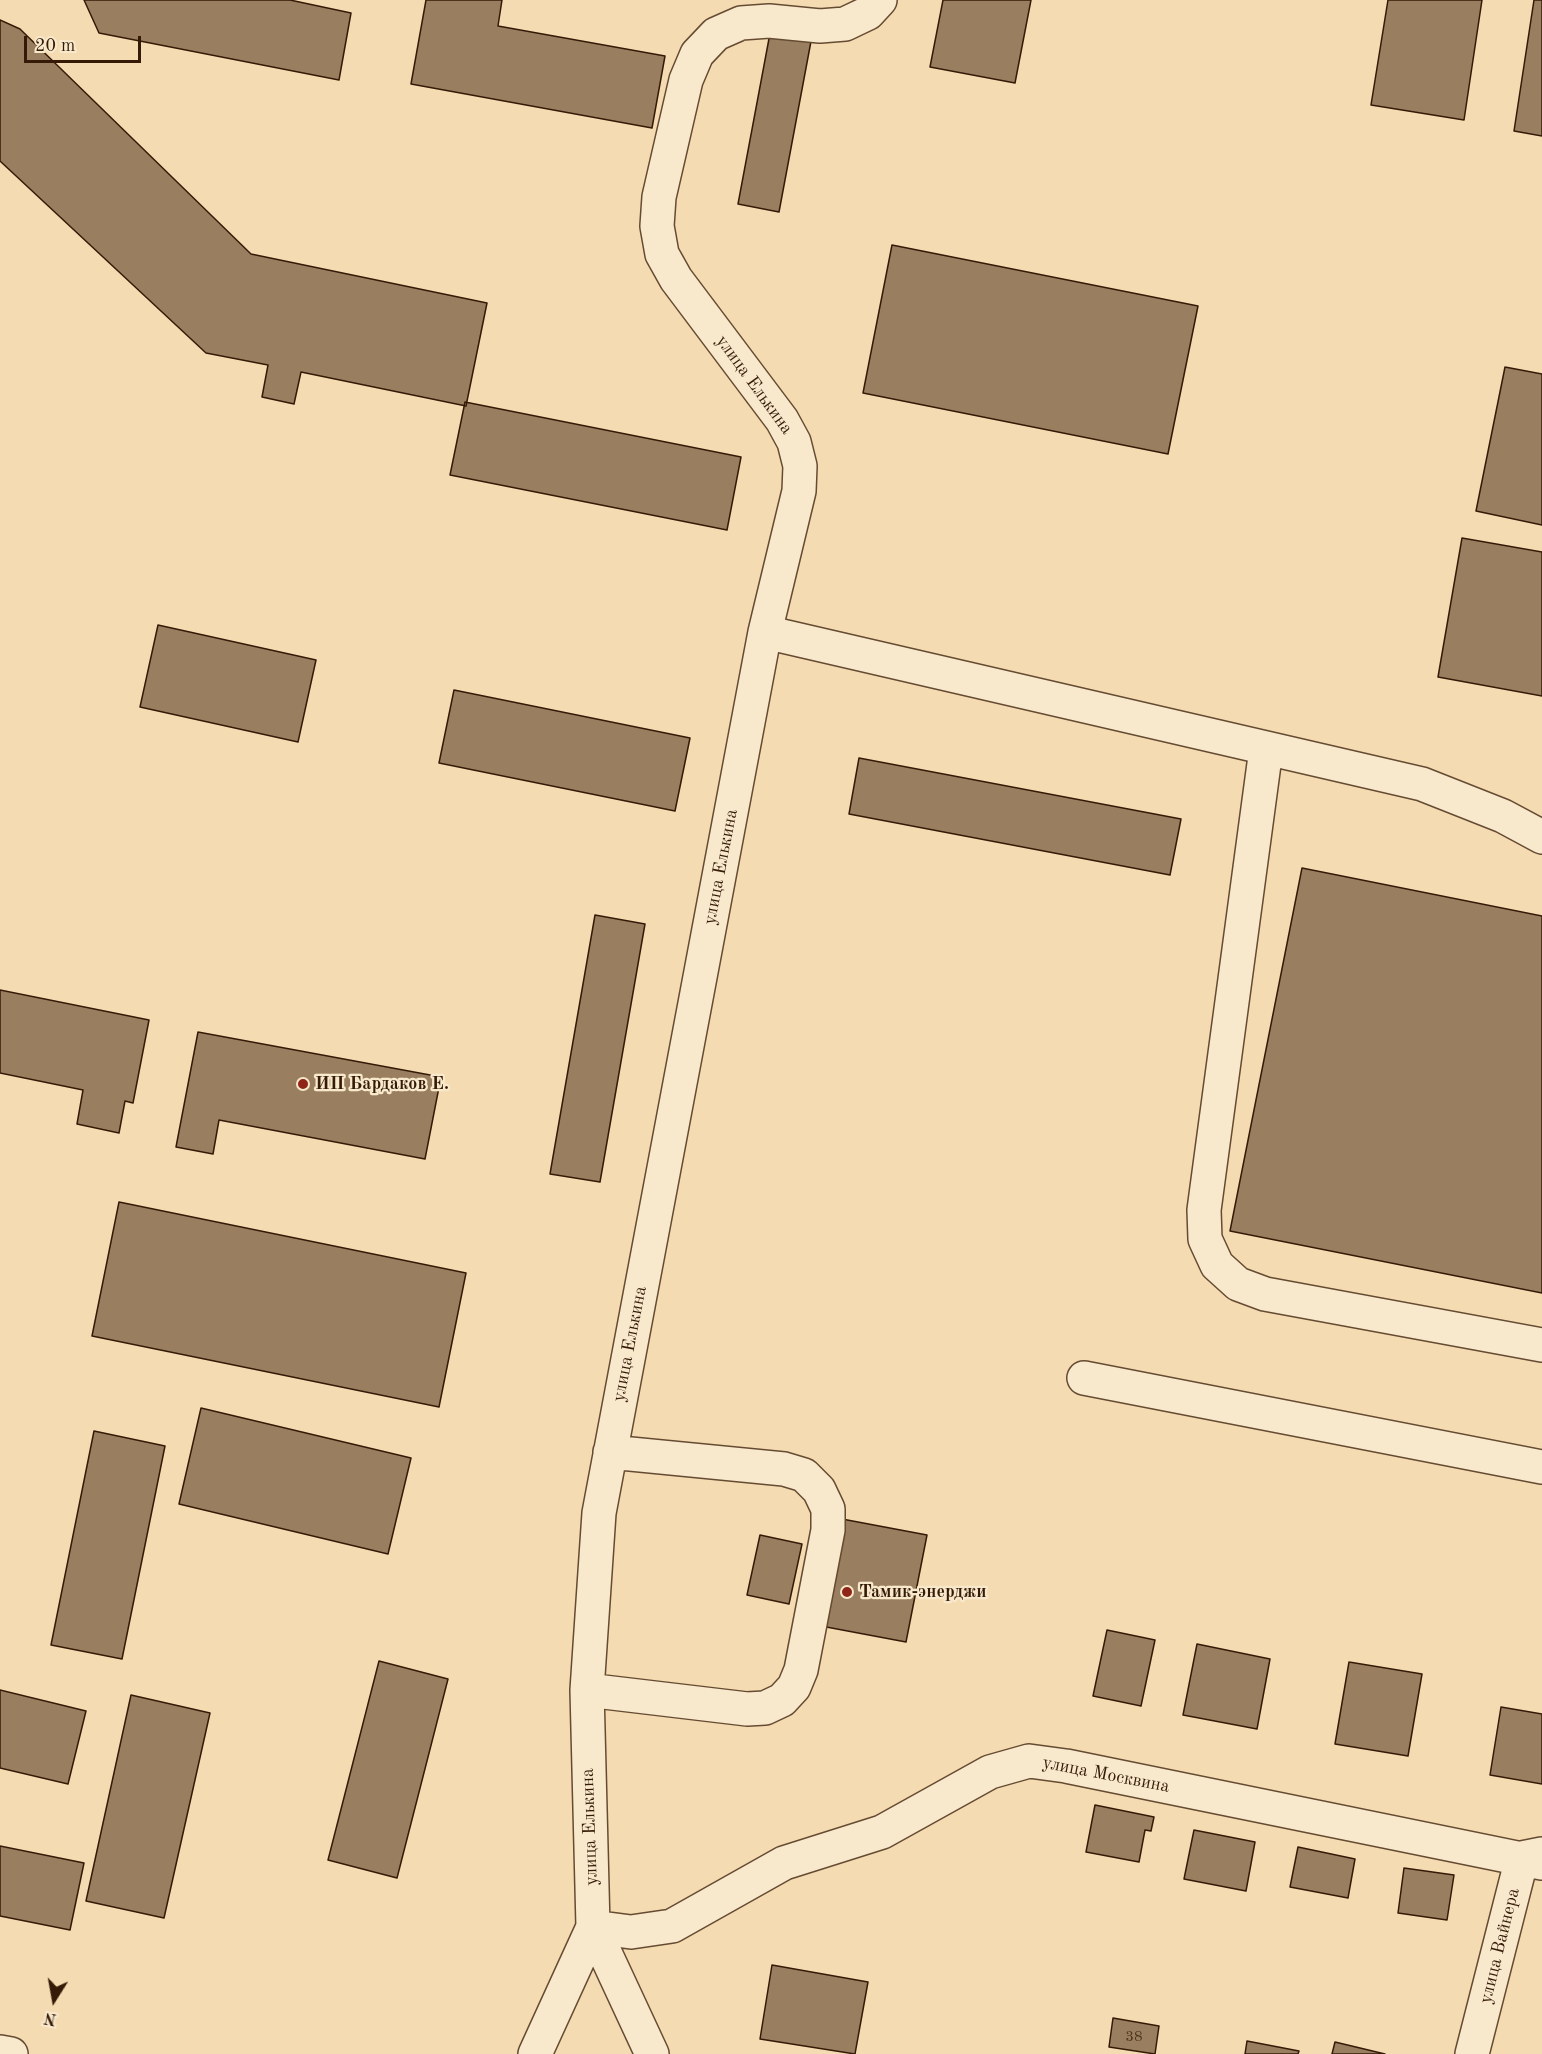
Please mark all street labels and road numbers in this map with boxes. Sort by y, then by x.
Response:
street label: улица Елькина [711,331,797,439]
street label: улица Елькина [699,807,743,927]
street label: улица Елькина [608,1284,652,1404]
street label: улица Москвина [1041,1752,1171,1798]
street label: улица Елькина [577,1768,603,1886]
street label: улица Вайнера [1475,1886,1525,2006]

